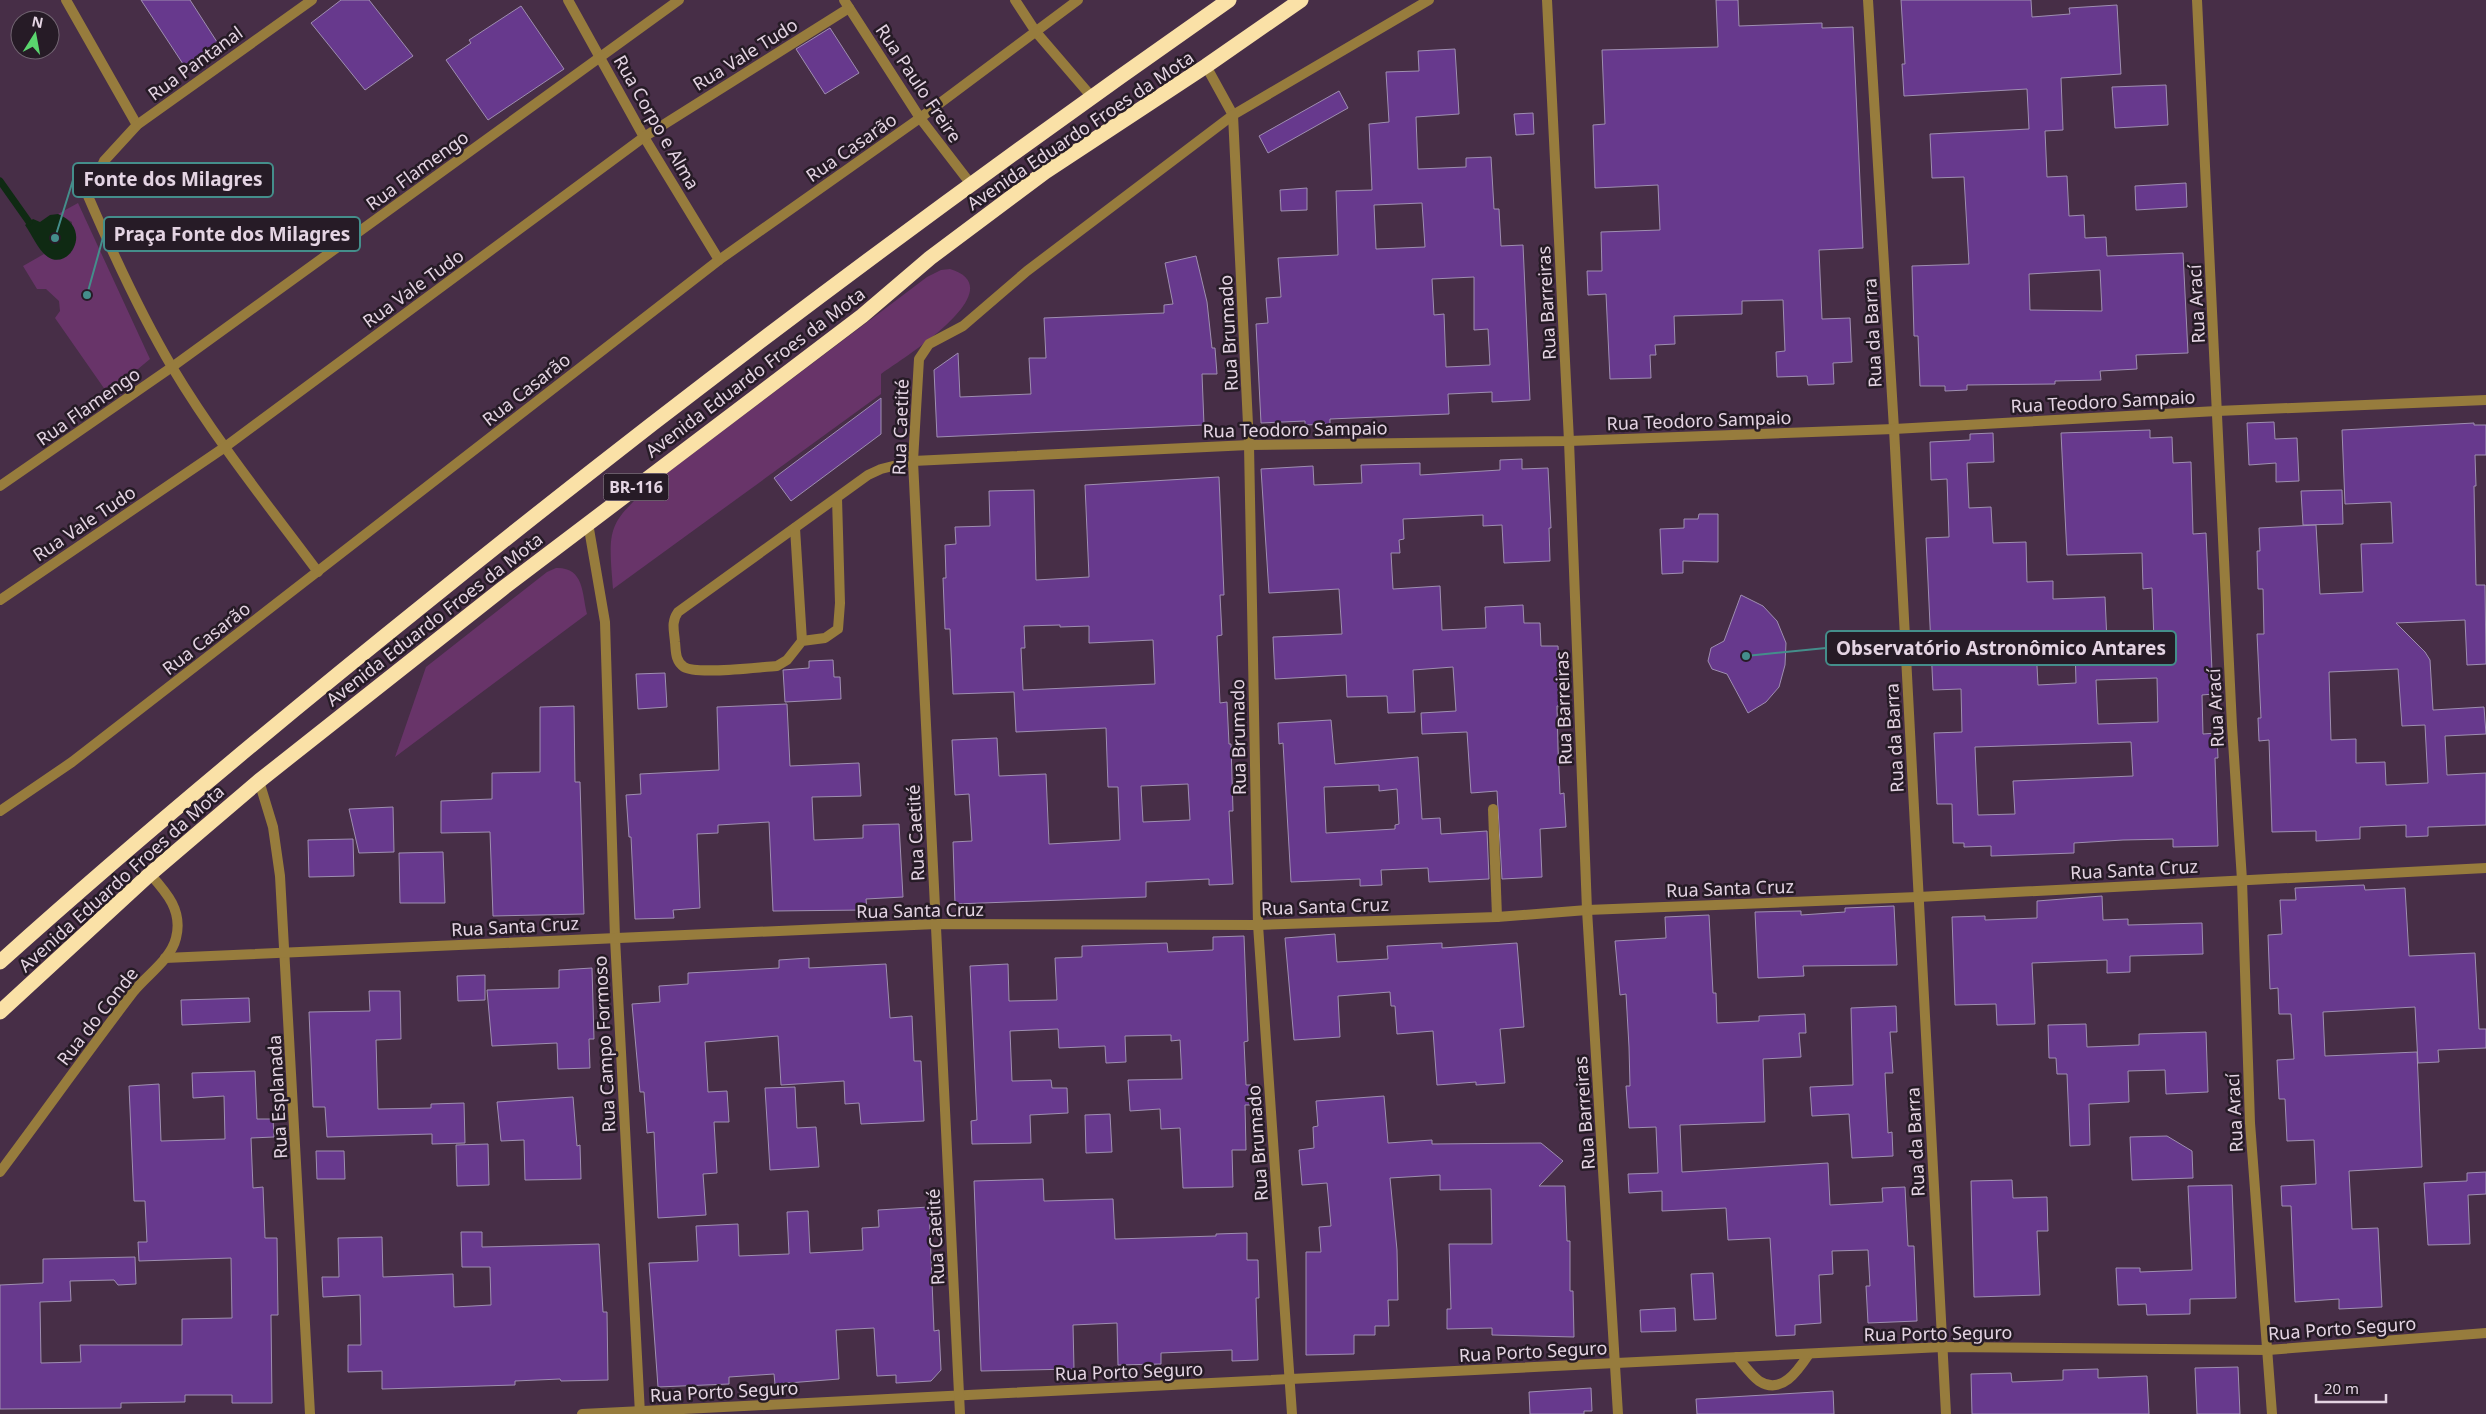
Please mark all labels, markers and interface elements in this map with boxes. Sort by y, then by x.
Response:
north arrow [10,10,60,60]
text: N [30,11,45,32]
street label: Rua Vale Tudo [688,12,802,96]
street label: Rua Paulo Freire [871,19,967,147]
street label: Rua Pantanal [143,20,247,106]
street label: Avenida Eduardo Froes da Mota [962,45,1198,215]
street label: Rua Corpo e Alma [609,50,705,194]
street label: Rua Casarão [801,107,901,187]
street label: Rua Flamengo [361,125,473,215]
callout: Fonte dos Milagres [73,163,273,197]
text: Fonte dos Milagres [83,166,263,192]
callout: Praça Fonte dos Milagres [104,217,360,251]
text: Praça Fonte dos Milagres [114,221,350,247]
street label: Rua Vale Tudo [358,243,468,333]
street label: Rua Barreiras [1531,245,1561,361]
street label: Rua Arací [2182,264,2210,344]
street label: Rua Brumado [1213,274,1243,392]
street label: Rua da Barra [1857,278,1887,388]
street label: Avenida Eduardo Froes da Mota [640,282,870,462]
street label: Rua Casarão [477,347,575,431]
street label: Rua Flamengo [31,361,145,451]
street label: Rua Caetité [886,378,914,476]
street label: Rua Teodoro Sampaio [2010,384,2196,418]
street label: Rua Teodoro Sampaio [1606,405,1792,435]
street label: Rua Teodoro Sampaio [1202,415,1388,443]
road number: BR-116 [604,474,668,501]
street label: Rua Vale Tudo [28,480,140,566]
street label: Avenida Eduardo Froes da Mota [321,527,547,711]
street label: Rua Casarão [157,596,255,680]
callout: Observatório Astronômico Antares [1826,631,2176,665]
text: Observatório Astronômico Antares [1836,635,2166,661]
street label: Rua Barreiras [1549,651,1577,765]
street label: Rua Arací [2201,668,2229,748]
street label: Rua Brumado [1225,679,1251,795]
street label: Rua da Barra [1879,683,1909,793]
street label: Avenida Eduardo Froes da Mota [13,779,229,977]
street label: Rua Caetité [900,784,930,882]
street label: Rua Santa Cruz [2070,854,2198,884]
street label: Rua Santa Cruz [1666,874,1794,902]
street label: Rua Santa Cruz [1261,892,1389,920]
street label: Rua Santa Cruz [856,897,984,923]
street label: Rua Santa Cruz [451,911,579,941]
street label: Rua Campo Formoso [587,955,621,1133]
street label: Rua do Conde [51,962,143,1070]
street label: Rua Esplanada [262,1034,292,1160]
street label: Rua Barreiras [1568,1055,1600,1171]
street label: Rua Arací [2220,1073,2248,1153]
street label: Rua Brumado [1241,1084,1273,1202]
street label: Rua da Barra [1900,1087,1930,1197]
street label: Rua Caetité [920,1188,950,1286]
street label: Rua Porto Seguro [2267,1311,2417,1345]
street label: Rua Porto Seguro [1864,1320,2012,1346]
street label: Rua Porto Seguro [1458,1335,1608,1367]
street label: Rua Porto Seguro [1054,1356,1204,1386]
scale bar [2316,1372,2386,1404]
street label: Rua Porto Seguro [649,1375,799,1407]
text: 20 m [2324,1378,2359,1398]

